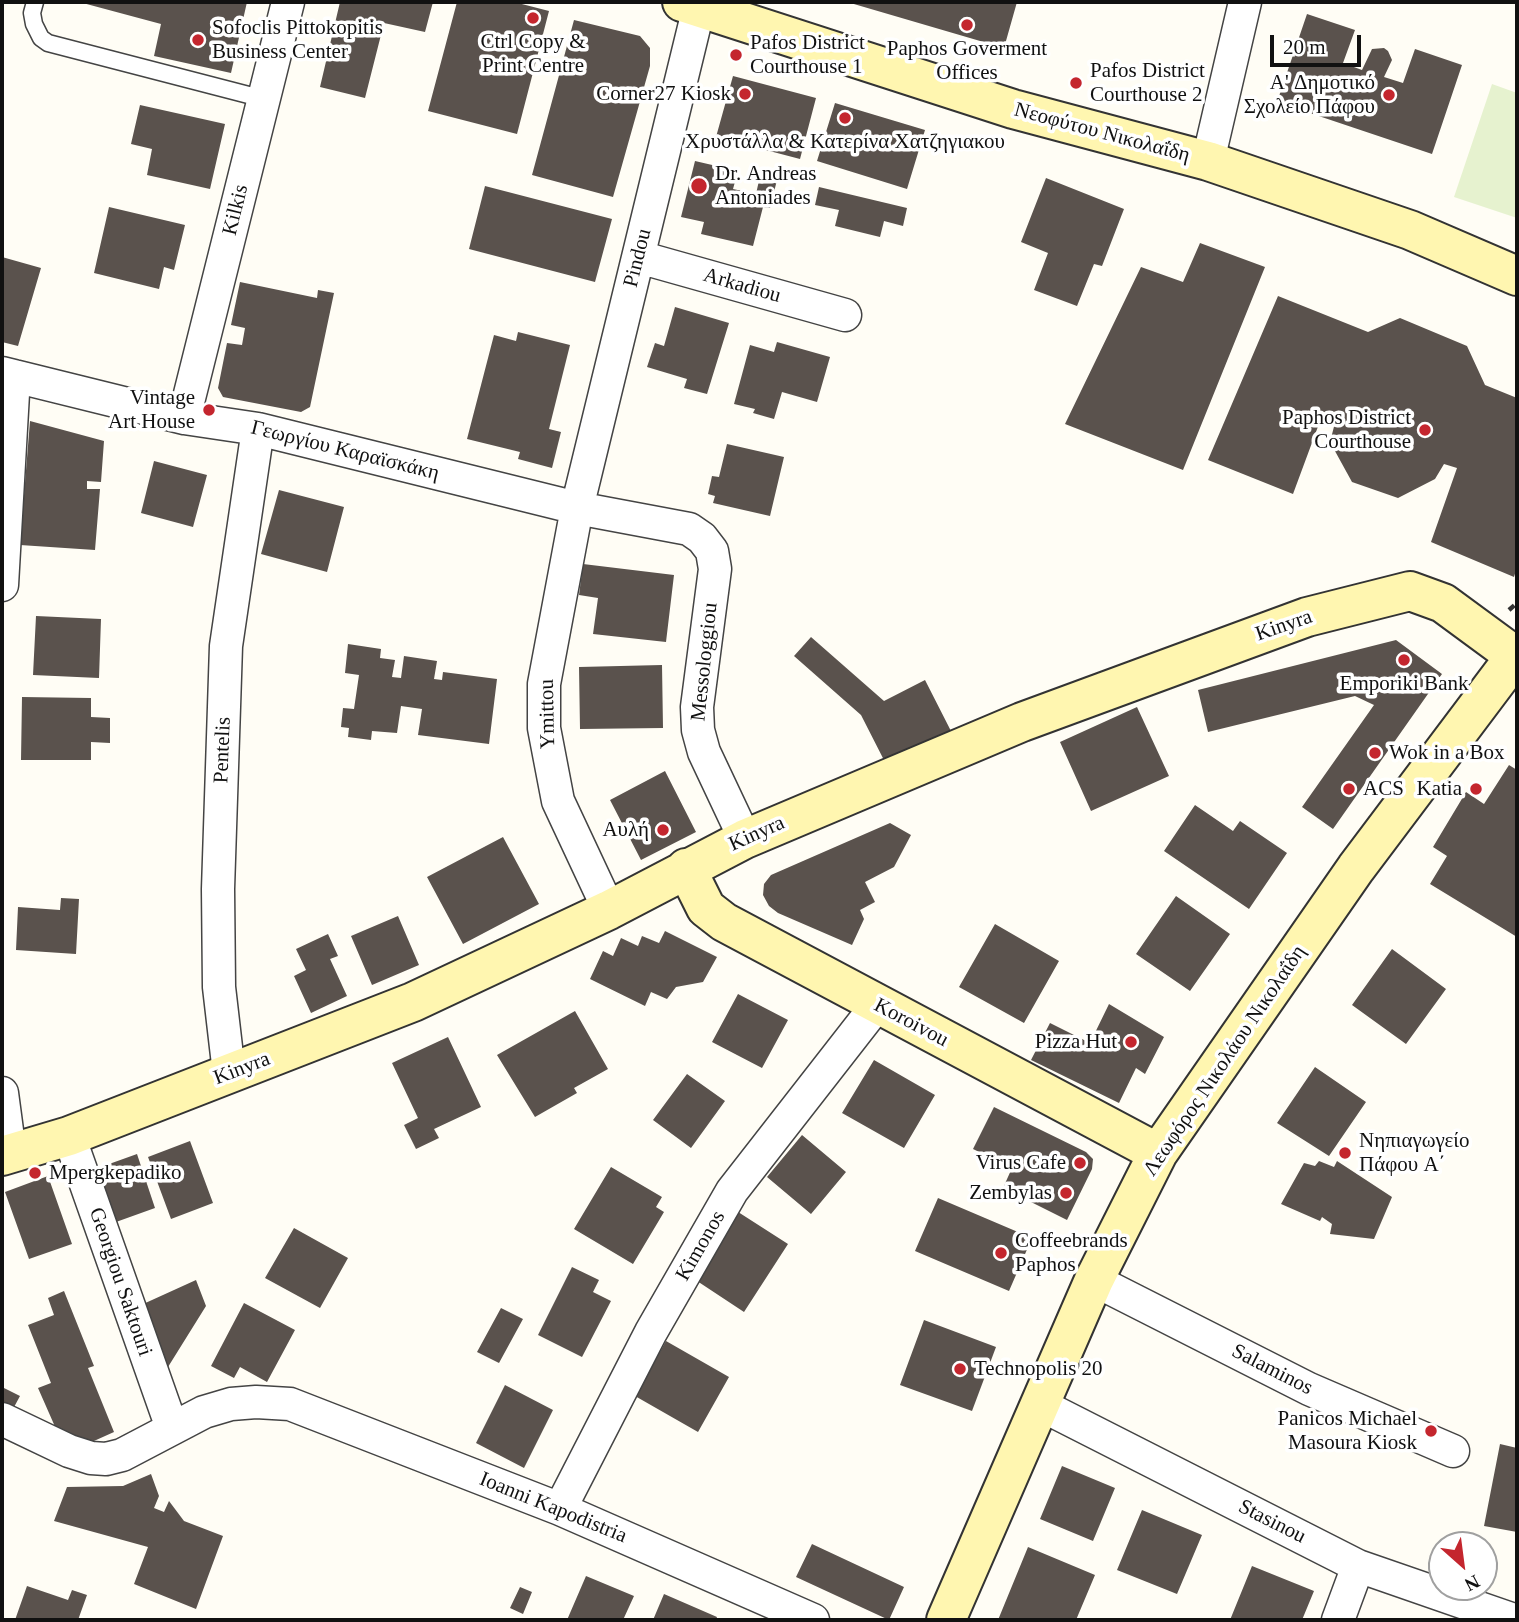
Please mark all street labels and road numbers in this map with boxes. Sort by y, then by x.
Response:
street label: Νεοφύτου Νικολαΐδη [1011,97,1193,169]
street label: Kilkis [218,182,254,238]
street label: Pindou [619,226,657,290]
street label: Arkadiou [700,263,784,309]
street label: Γεωργίου Καραϊσκάκη [248,415,442,487]
street label: Messologgiou [686,602,724,722]
street label: Kinyra [1252,605,1316,647]
street label: Ymittou [535,679,561,749]
street label: Pentelis [209,716,237,784]
street label: Kinyra [725,811,789,857]
street label: Λεωφόρος Νικολάου Νικολαΐδη [1138,941,1312,1181]
street label: Koroivou [870,993,952,1053]
street label: Kinyra [210,1047,274,1091]
street label: Georgiou Saktouri [83,1204,157,1360]
street label: Kimonos [671,1206,731,1286]
street label: Salaminos [1227,1339,1317,1401]
street label: Ioanni Kapodistria [476,1467,630,1549]
street label: Stasinou [1234,1494,1310,1550]

